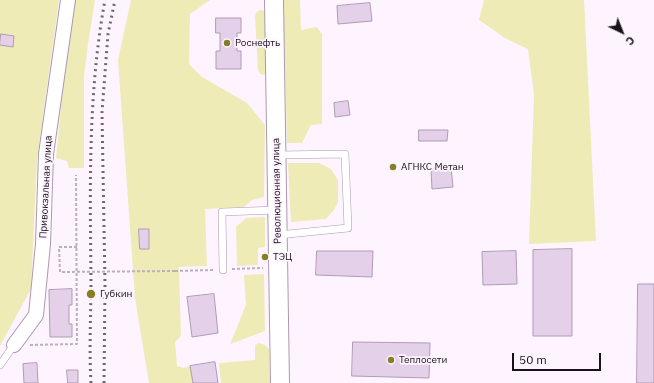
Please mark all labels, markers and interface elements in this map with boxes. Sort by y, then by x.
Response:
north arrow [602,12,642,52]
text: С [623,33,638,48]
place label: Роснефть [235,37,280,49]
marker: Роснефть [222,38,232,48]
street label: Привокзальная улица [37,135,55,239]
street label: Революционная улица [270,138,284,244]
place label: АГНКС Метан [401,161,464,173]
marker: АГНКС Метан [388,162,398,172]
place label: ТЭЦ [273,251,292,263]
marker: ТЭЦ [260,252,270,262]
marker: Губкин [85,288,97,300]
place label: Губкин [100,288,132,300]
scale bar [514,345,603,371]
text: 50 m [519,352,547,367]
place label: Теплосети [399,354,447,366]
marker: Теплосети [386,355,396,365]

